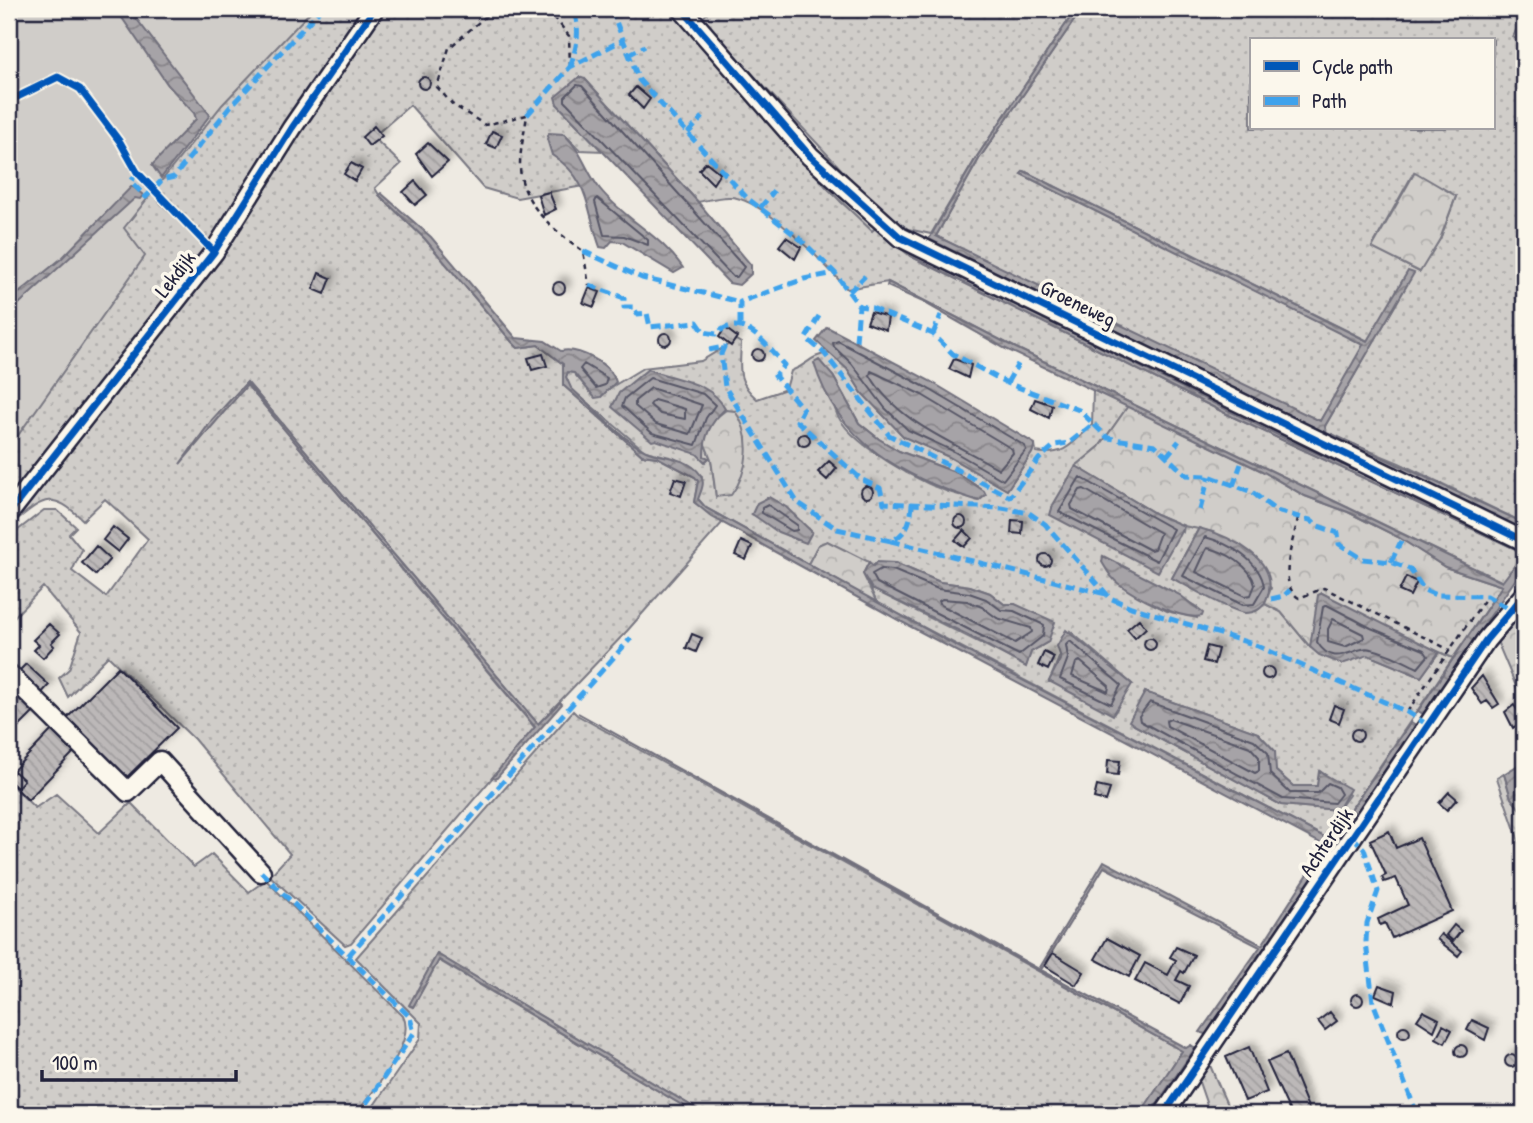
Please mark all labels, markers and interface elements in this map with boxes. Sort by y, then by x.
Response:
legend [1250,38,1494,130]
text: Cycle path [1312,52,1393,81]
text: Path [1312,86,1347,115]
street label: Lekdijk [148,245,202,303]
street label: Groeneweg [1036,272,1120,334]
street label: Achterdijk [1292,802,1360,882]
scale bar [42,1039,236,1083]
text: 100 m [52,1048,98,1077]

